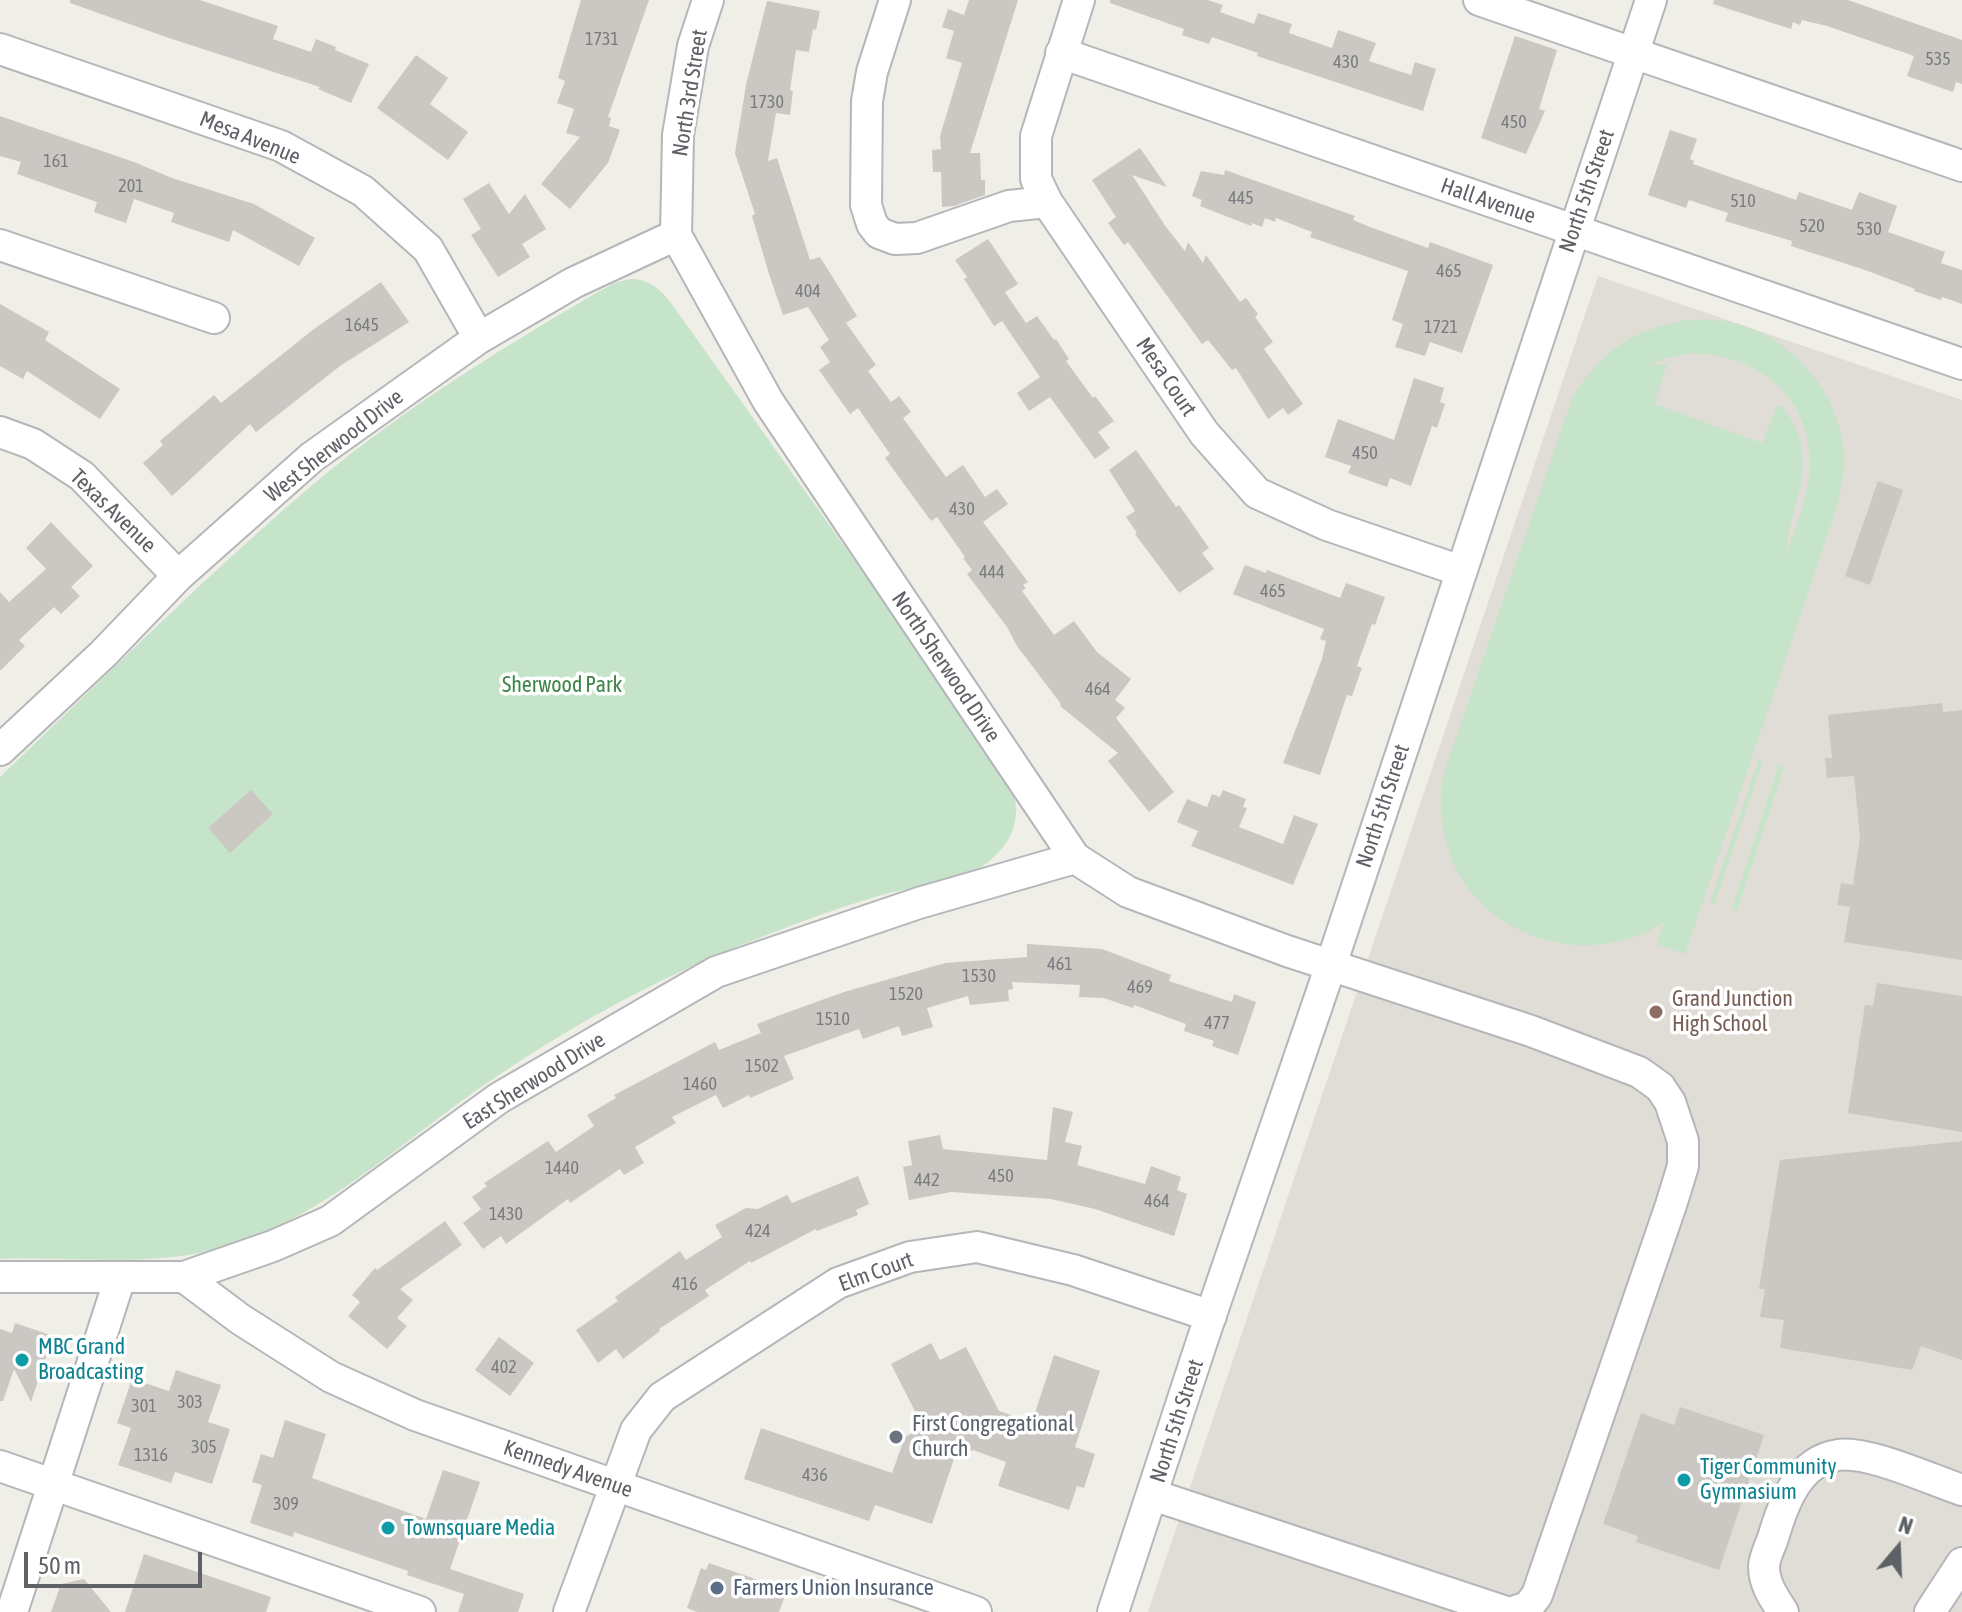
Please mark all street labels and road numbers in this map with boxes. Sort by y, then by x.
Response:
street label: North 3rd Street [667,28,713,158]
street label: Mesa Avenue [196,106,304,170]
street label: North 5th Street [1554,126,1620,256]
street label: Hall Avenue [1437,172,1539,230]
street label: Mesa Court [1130,333,1202,421]
street label: West Sherwood Drive [259,384,409,508]
street label: Texas Avenue [65,464,161,558]
street label: North Sherwood Drive [886,587,1006,747]
street label: North 5th Street [1351,741,1415,871]
street label: East Sherwood Drive [458,1027,610,1135]
street label: Elm Court [835,1246,917,1298]
street label: North 5th Street [1145,1356,1209,1486]
street label: Kennedy Avenue [500,1435,636,1503]

